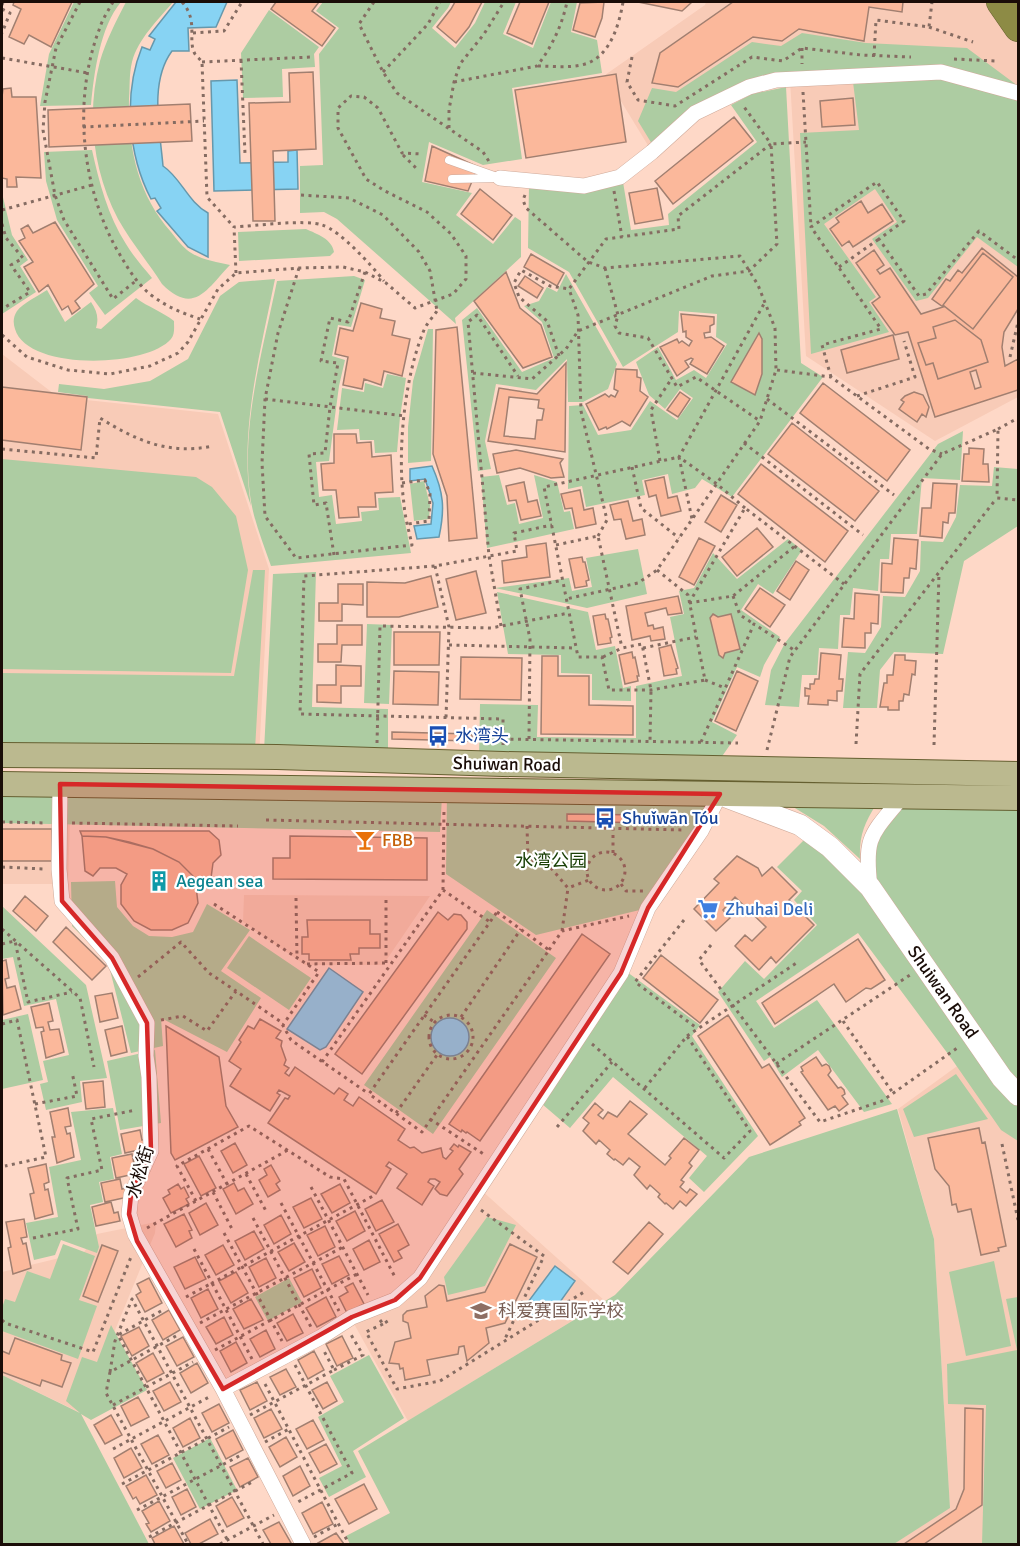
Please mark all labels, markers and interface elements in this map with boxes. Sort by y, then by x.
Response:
bus stop icon: 水湾头 [426,724,450,748]
place label: 水湾头 [455,725,509,747]
street label: Shuiwan Road [453,752,561,776]
bus stop icon: Shuǐwān Tóu [593,806,617,830]
place label: Shuǐwān Tóu [622,807,719,829]
bar icon: FBB [353,828,377,852]
place label: FBB [382,829,413,851]
park label: 水湾公园 [515,850,587,872]
building icon: Aegean sea [147,869,171,893]
place label: Aegean sea [176,870,263,892]
supermarket icon: Zhuhai Deli [696,897,720,921]
place label: Zhuhai Deli [725,898,813,920]
street label: Shuiwan Road [903,941,983,1043]
street label: 水松街 [122,1143,158,1201]
school or university icon: 科爱赛国际学校 [469,1299,493,1323]
place label: 科爱赛国际学校 [498,1300,624,1322]

